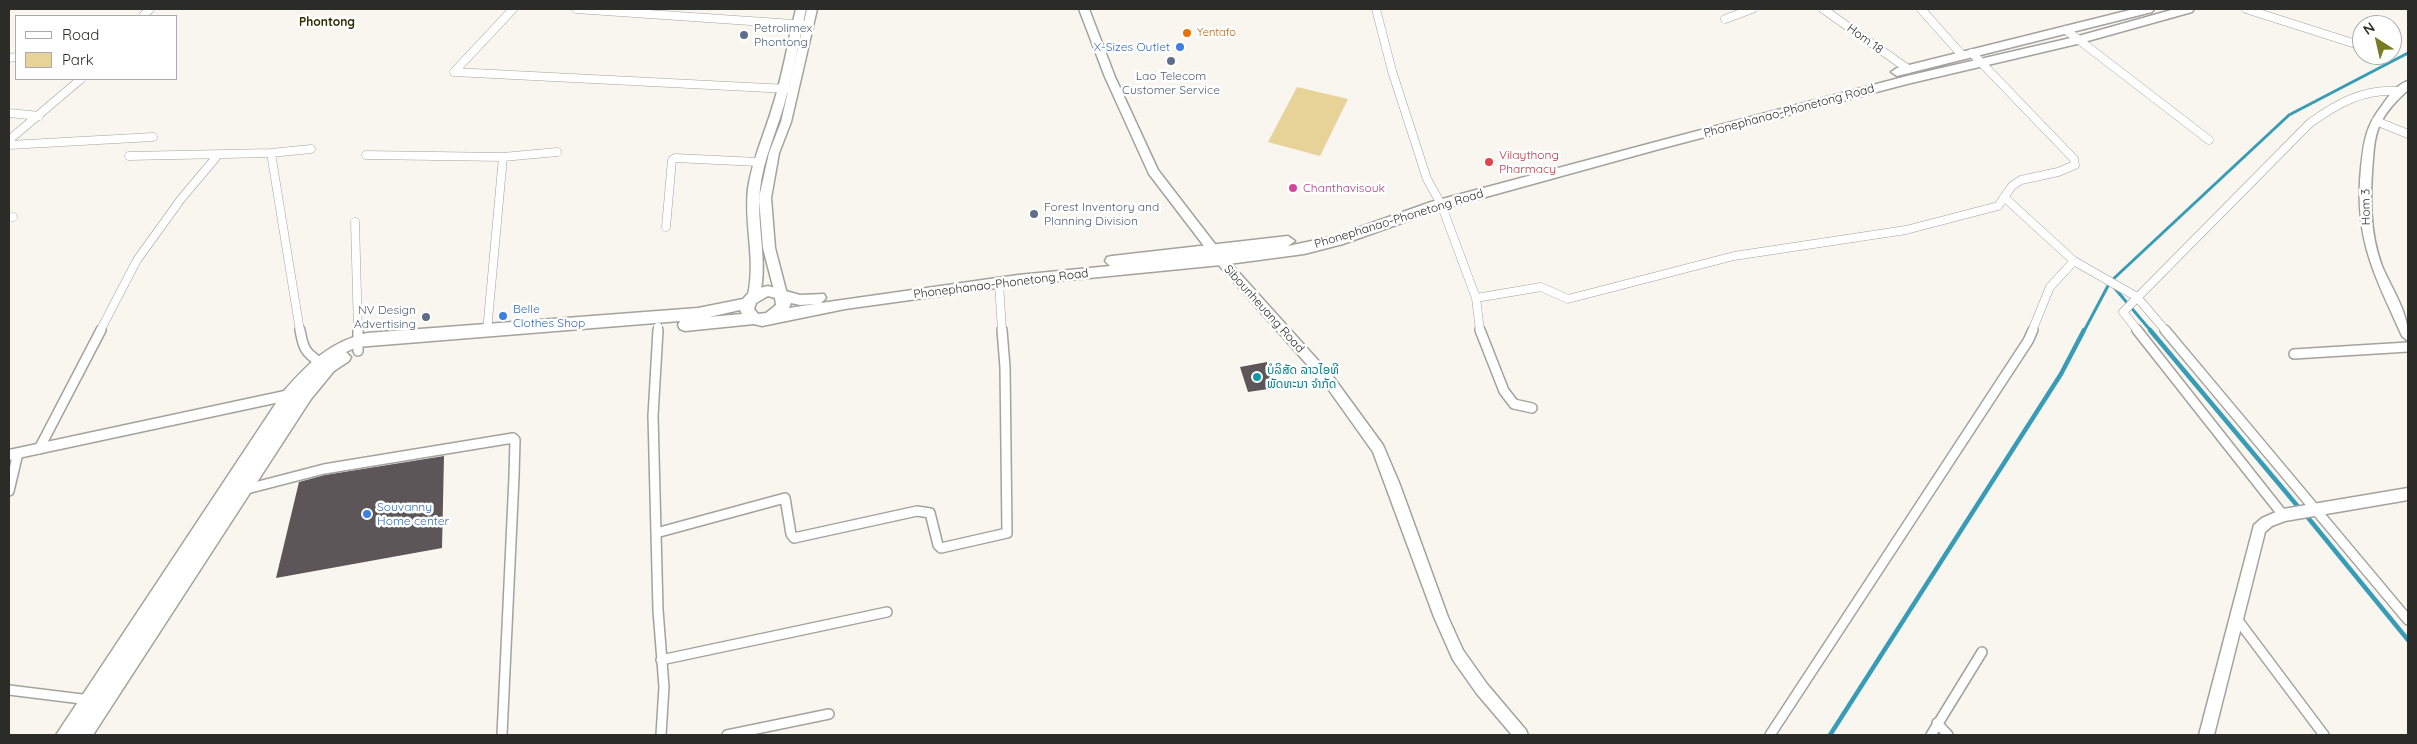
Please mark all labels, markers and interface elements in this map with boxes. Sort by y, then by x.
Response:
legend [15,15,178,80]
district label: Phontong [299,15,355,29]
north arrow [2352,15,2402,65]
text: N [2360,18,2378,39]
place label: Petrolimex Phontong [754,21,812,49]
street label: Hom 18 [1844,21,1886,57]
text: Road [62,25,99,44]
place label: Yentafo [1197,26,1236,40]
marker: Yentafo [1181,27,1193,39]
marker: Petrolimex Phontong [738,29,750,41]
place label: X-Sizes Outlet [1094,40,1170,54]
marker: X-Sizes Outlet [1174,41,1186,53]
text: Park [62,50,94,69]
marker: Lao Telecom Customer Service [1165,55,1177,67]
place label: Lao Telecom Customer Service [1122,69,1220,97]
street label: Phonephanao-Phonetong Road [1702,81,1876,141]
place label: Vilaythong Pharmacy [1499,148,1559,176]
marker: Vilaythong Pharmacy [1483,156,1495,168]
place label: Chanthavisouk [1303,181,1385,195]
marker: Chanthavisouk [1287,182,1299,194]
street label: Phonephanao-Phonetong Road [1313,186,1485,252]
street label: Hom 3 [2358,189,2374,225]
place label: Forest Inventory and Planning Division [1044,200,1159,228]
marker: Forest Inventory and Planning Division [1028,208,1040,220]
street label: Sibounheuang Road [1221,262,1307,356]
street label: Phonephanao-Phonetong Road [913,266,1089,302]
place label: Belle Clothes Shop [513,302,585,330]
place label: NV Design Advertising [354,303,416,331]
marker: Belle Clothes Shop [497,310,509,322]
marker: NV Design Advertising [420,311,432,323]
place label: ບໍລິສັດ ລາວໄອທີ ພັດທະນາ ຈຳກັດ [1267,363,1339,391]
marker: ບໍລິສັດ ລາວໄອທີ ພັດທະນາ ຈຳກັດ [1251,371,1263,383]
place label: Souvanny Home center [377,500,449,528]
marker: Souvanny Home center [361,508,373,520]

